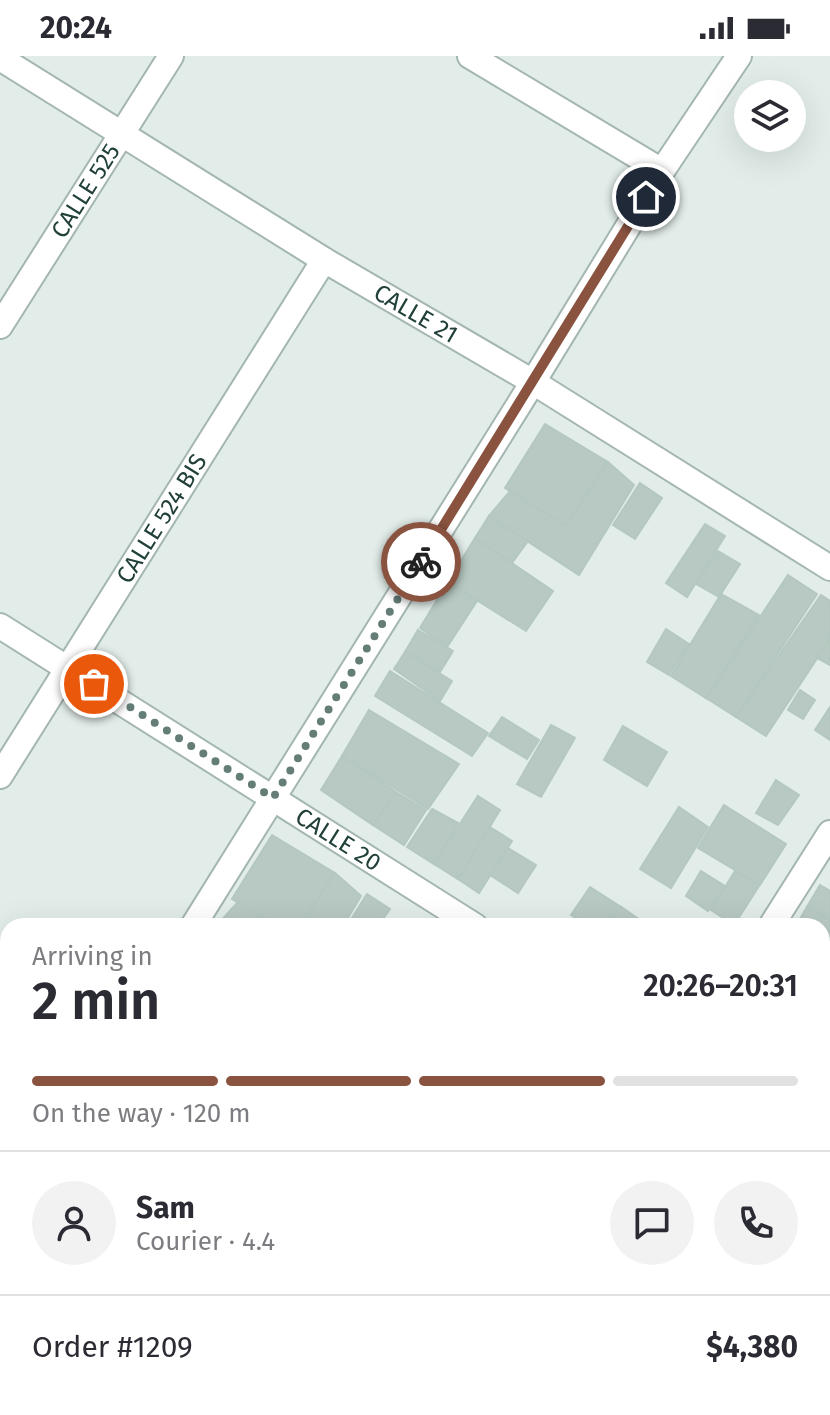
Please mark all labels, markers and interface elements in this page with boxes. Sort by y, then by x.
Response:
text: 20:24 [40,10,112,46]
map controls [734,80,806,152]
button: layers [734,80,806,152]
street label: CALLE 525 [45,139,126,243]
pin [612,163,680,231]
icon: home [624,175,668,219]
street label: CALLE 21 [369,278,463,349]
street label: CALLE 524 BIS [111,449,213,588]
courier [381,522,461,602]
icon: bike [399,540,443,584]
pin [60,650,128,718]
icon: bag [72,662,116,706]
street label: CALLE 20 [290,802,386,877]
text: Arriving in [32,941,153,972]
text: 20:26–20:31 [643,968,798,1004]
text: 2 min [32,970,160,1033]
text: On the way · 120 m [32,1098,251,1129]
button: person [32,1181,116,1265]
button: chat [610,1181,694,1265]
button: phone [714,1181,798,1265]
text: Sam [136,1190,195,1226]
text: Courier · 4.4 [136,1226,275,1257]
text: Order #1209 [32,1329,193,1365]
text: $4,380 [706,1329,798,1365]

